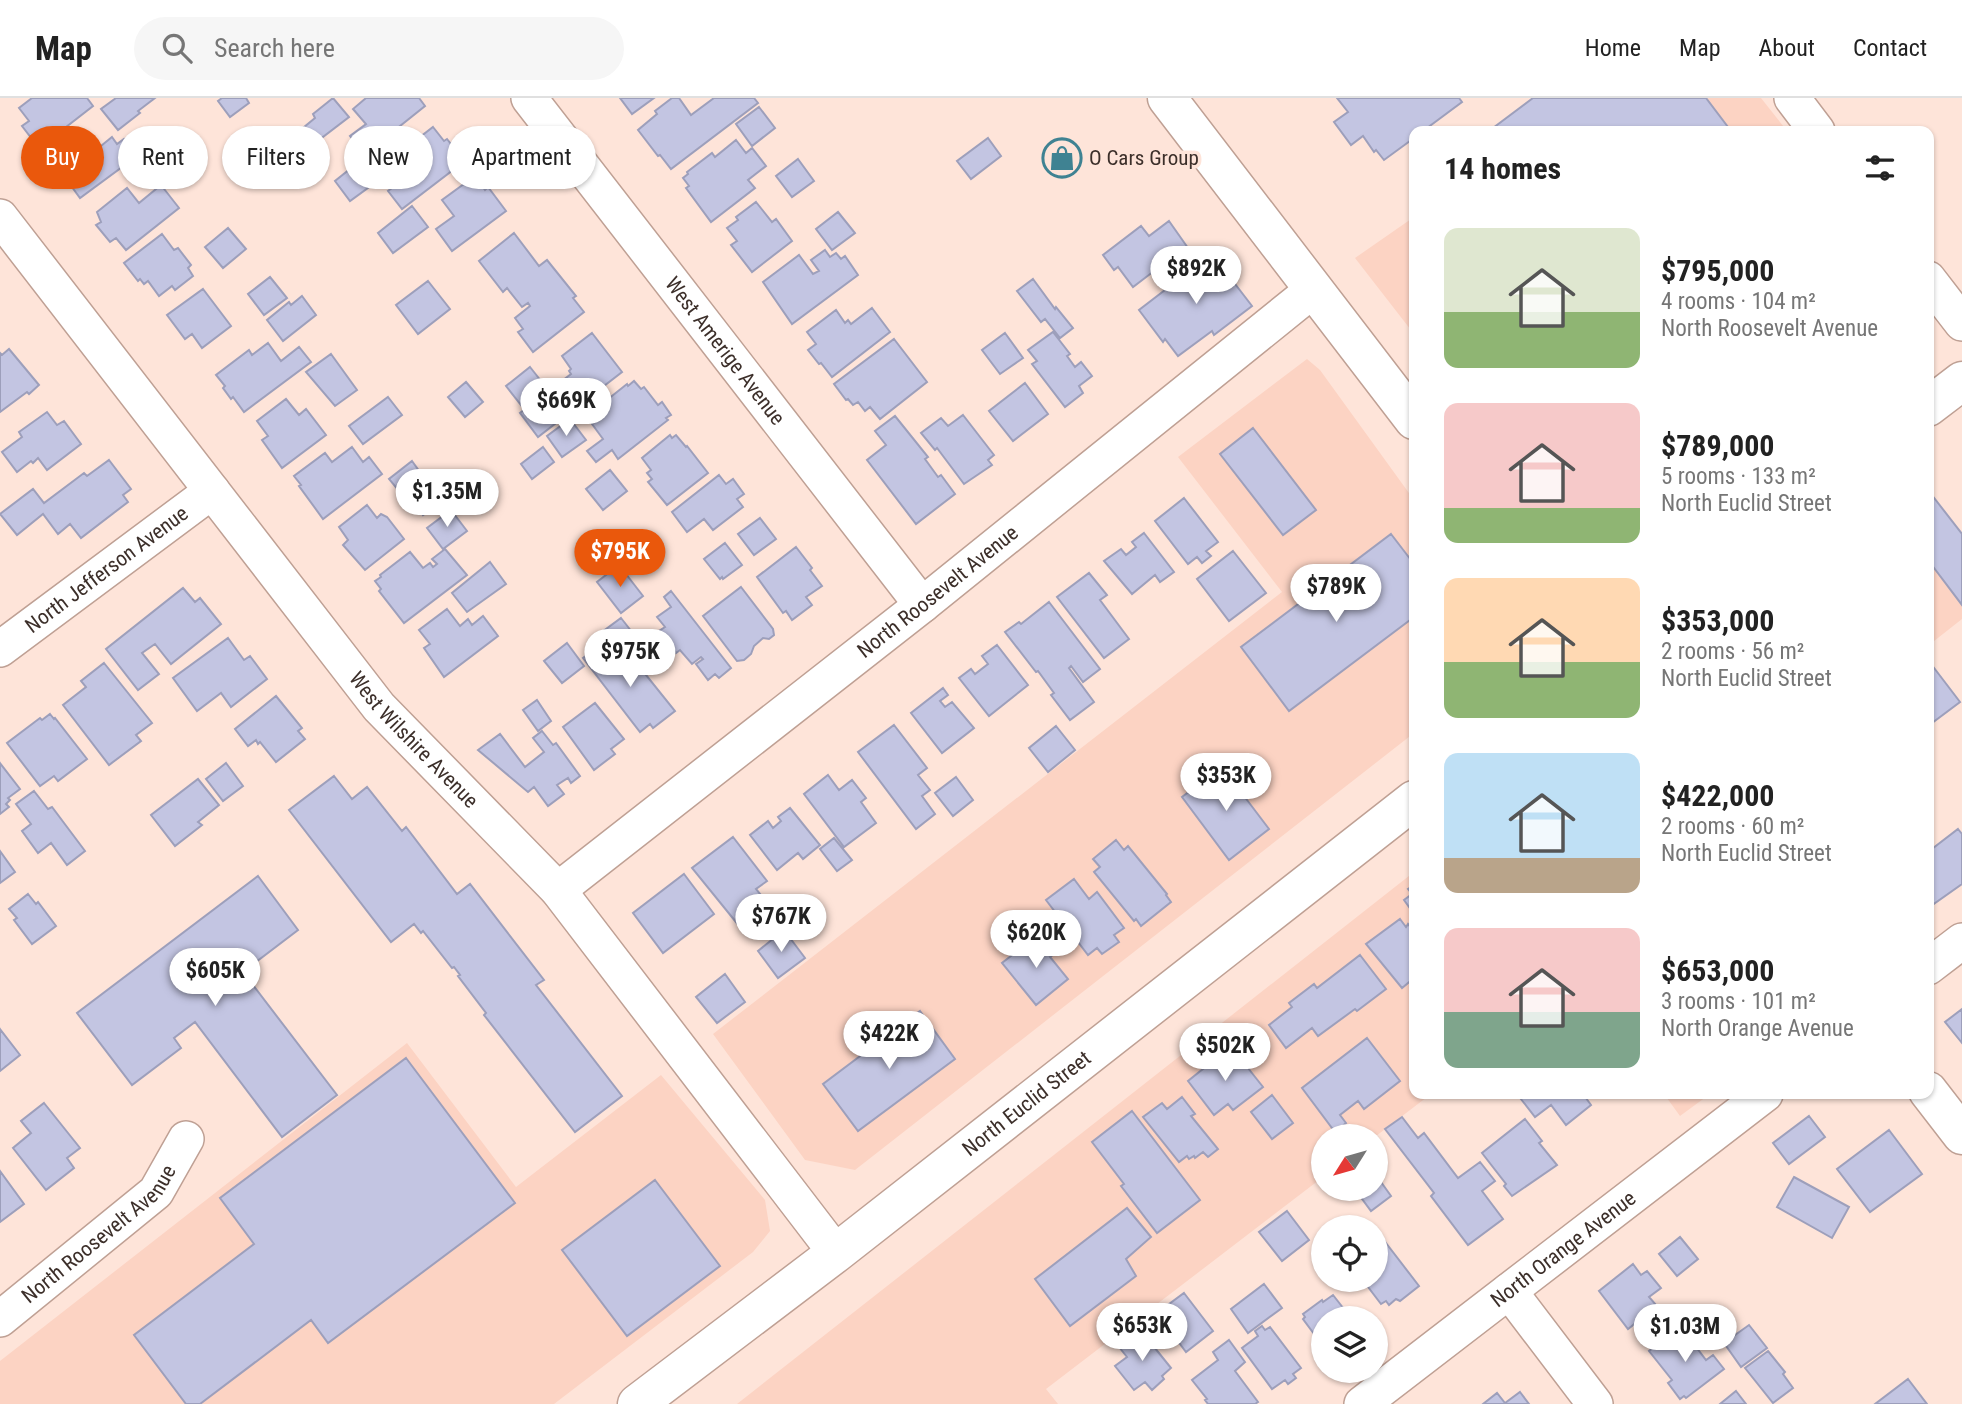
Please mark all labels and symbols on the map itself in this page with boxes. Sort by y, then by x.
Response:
shop icon: O Cars Group [1041,137,1083,179]
place label: O Cars Group [1089,146,1199,170]
pin: $892K [1147,246,1245,306]
street label: West Amerige Avenue [660,272,790,430]
pin: $669K [517,378,615,438]
pin: $1.35M [390,470,504,529]
street label: North Jefferson Avenue [21,501,193,638]
street label: North Roosevelt Avenue [853,520,1023,663]
pin: $795K [571,530,669,589]
pin: $789K [1287,564,1385,624]
pin: $975K [581,630,679,689]
street label: West Wilshire Avenue [344,667,483,813]
pin: $353K [1177,754,1275,813]
pin: $767K [732,894,830,954]
pin: $620K [987,910,1085,970]
pin: $605K [166,948,264,1008]
pin: $422K [840,1012,938,1071]
pin: $502K [1176,1024,1274,1083]
street label: North Euclid Street [958,1046,1095,1161]
north arrow [1311,1124,1388,1200]
street label: North Roosevelt Avenue [17,1161,181,1308]
street label: North Orange Avenue [1486,1186,1641,1312]
pin: $653K [1093,1304,1191,1363]
pin: $1.03M [1628,1304,1742,1364]

